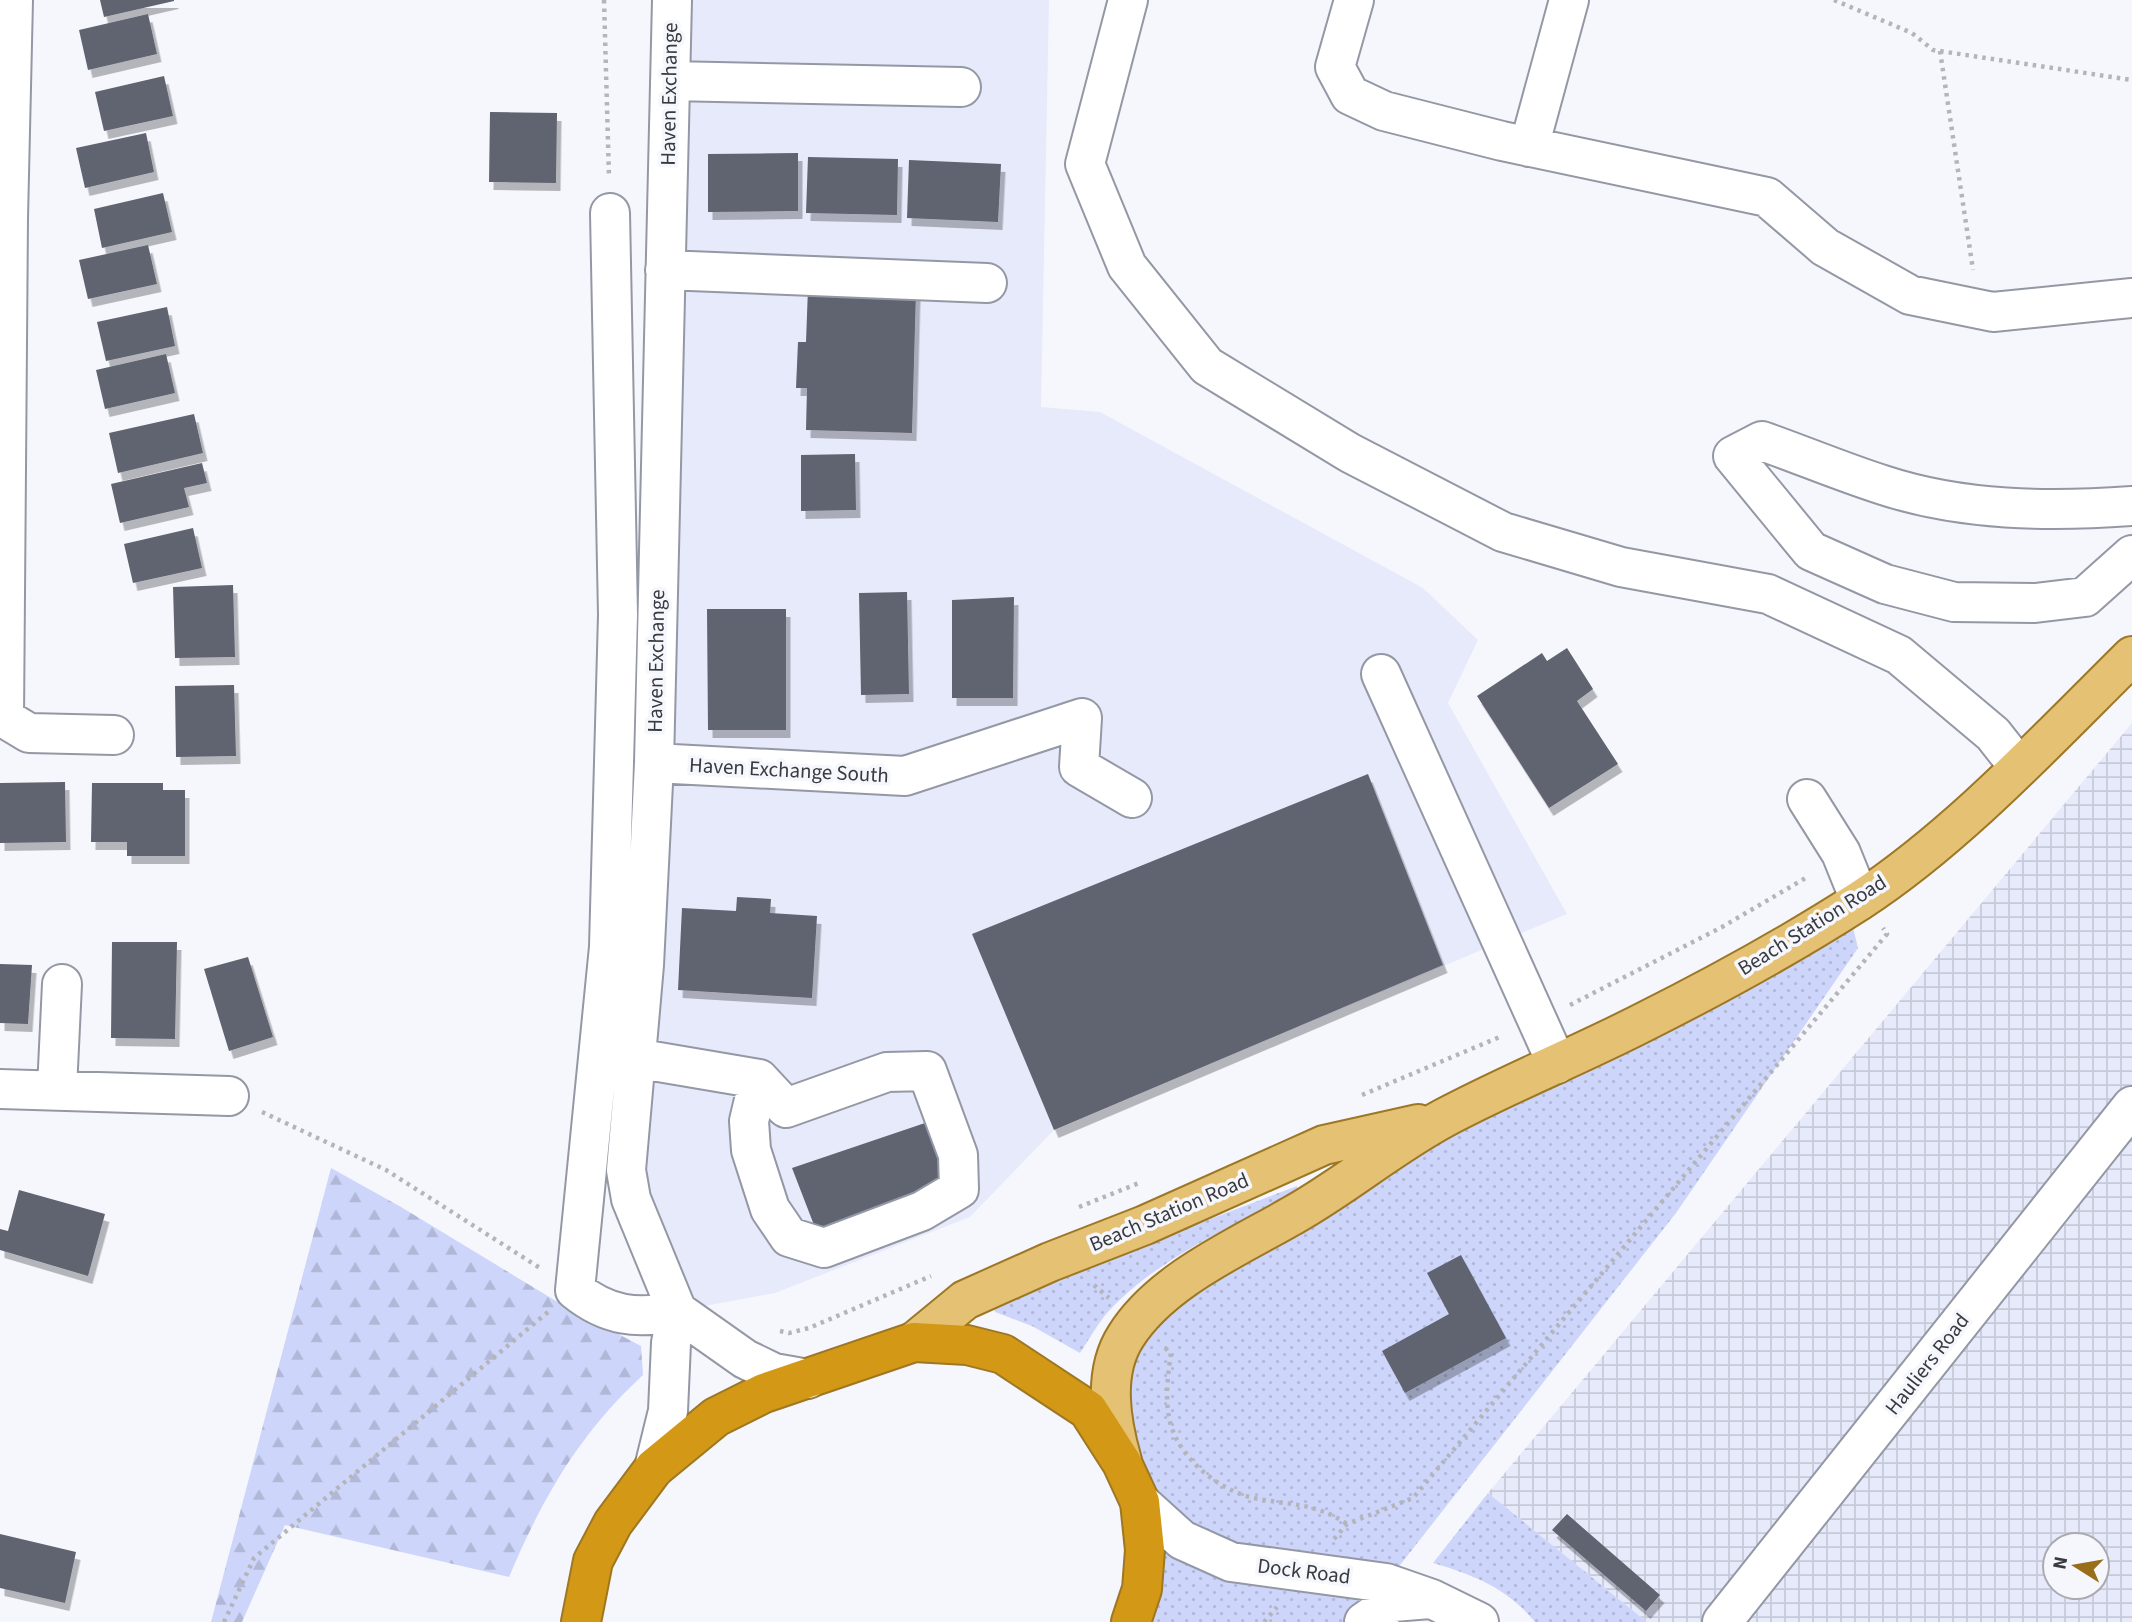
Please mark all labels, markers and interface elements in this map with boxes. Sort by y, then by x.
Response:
street label: Haven Exchange [653,22,685,166]
street label: Haven Exchange [640,589,672,733]
street label: Haven Exchange South [688,750,890,790]
street label: Beach Station Road [1732,867,1892,983]
street label: Beach Station Road [1085,1165,1253,1259]
street label: Hauliers Road [1878,1307,1976,1421]
north arrow [2041,1531,2111,1601]
street label: Dock Road [1256,1550,1352,1592]
text: N [2046,1554,2075,1572]

